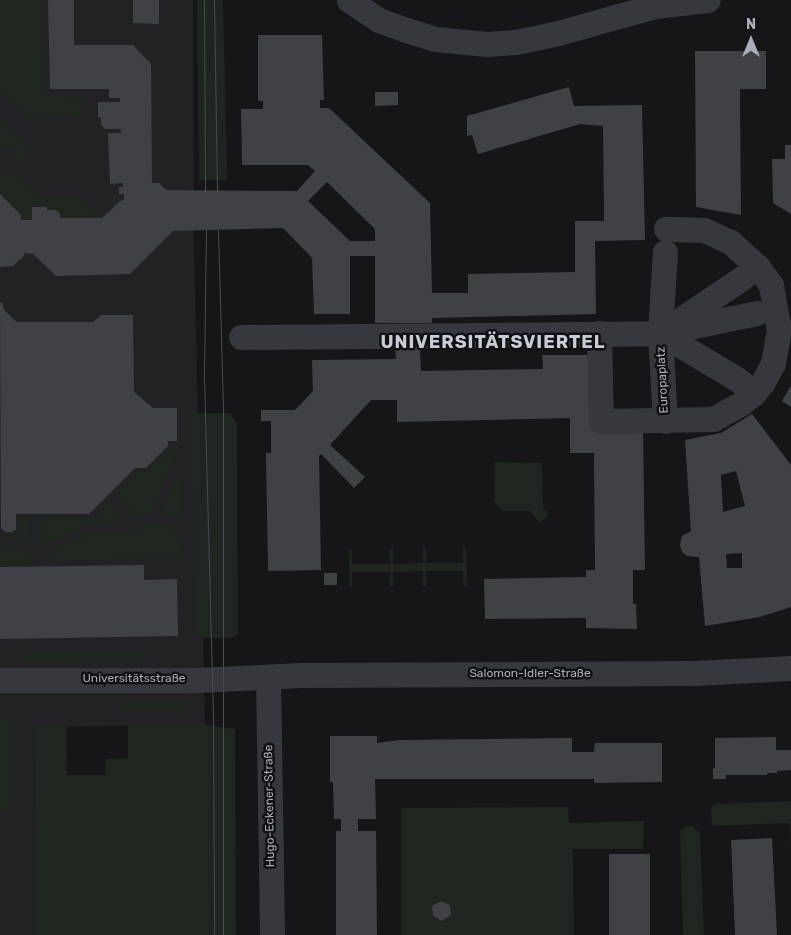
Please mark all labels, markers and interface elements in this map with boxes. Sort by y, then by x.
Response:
north arrow [726,15,776,65]
text: N [746,16,756,33]
district label: UNIVERSITÄTSVIERTEL [378,331,608,353]
street label: Europaplatz [654,346,672,414]
street label: Salomon-Idler-Straße [469,667,591,681]
street label: Universitätsstraße [82,672,186,686]
street label: Hugo-Eckener-Straße [262,745,278,867]

